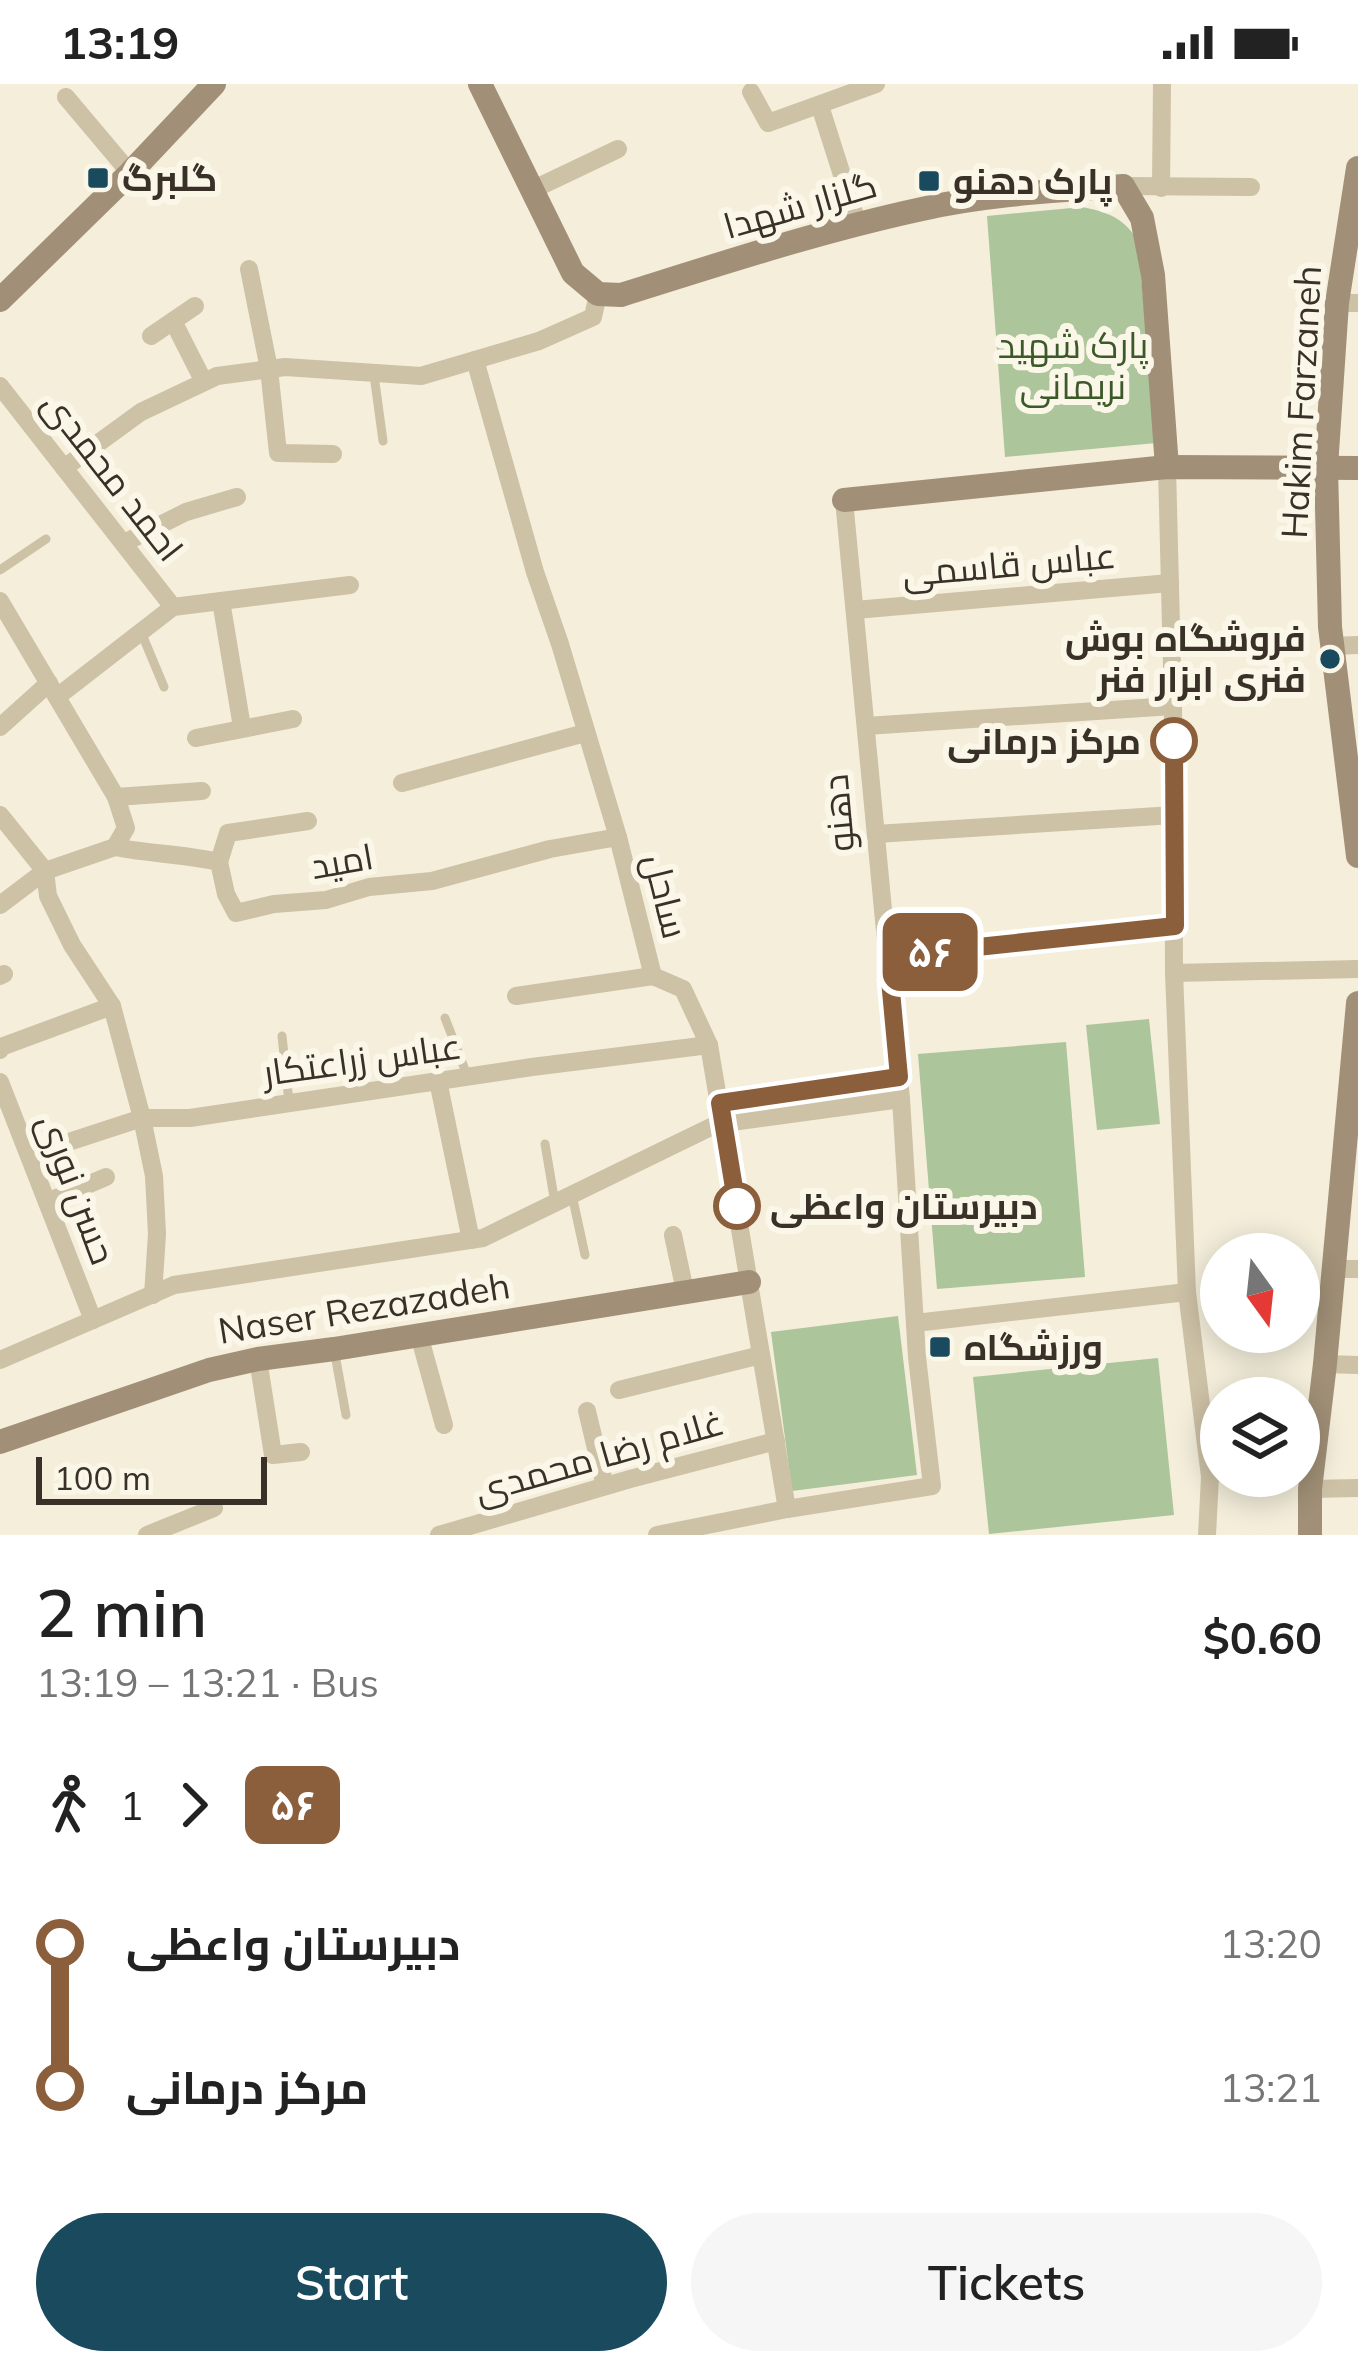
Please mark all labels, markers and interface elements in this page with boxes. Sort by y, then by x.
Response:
text: 13:19 [60,14,179,70]
place label: گلبرگ [122,155,217,200]
place label: پارک دهنو [953,158,1112,207]
street label: گلزار شهدا [718,161,882,248]
marker: گلبرگ [85,165,111,191]
marker: پارک دهنو [916,168,942,194]
street label: Hakim Farzaneh [1271,264,1330,540]
park label: پارک شهید نریمانی [998,322,1149,408]
street label: احمد محمدی [33,382,194,570]
street label: عباس قاسمی [900,532,1117,595]
place label: فروشگاه بوش فنری ابزار فنر [1065,615,1306,701]
marker: فروشگاه بوش فنری ابزار فنر [1317,646,1343,672]
place label: مرکز درمانی [947,718,1141,763]
marker: مرکز درمانی [1152,719,1196,763]
street label: دهنو [812,773,863,854]
street label: امید [307,833,377,888]
street label: ساحل [634,849,699,943]
line badge: ۵۶ [876,913,984,991]
text: ۵۶ [907,925,953,978]
street label: عباس زراعتکار [258,1022,464,1095]
street label: حسن نوری [28,1107,127,1270]
place label: دبیرستان واعظی [770,1183,1038,1228]
marker: دبیرستان واعظی [715,1184,759,1228]
north arrow [1200,1233,1320,1353]
map controls [1200,1233,1320,1497]
street label: Naser Rezazadeh [215,1262,513,1353]
place label: ورزشگاه [964,1324,1103,1370]
marker: ورزشگاه [927,1334,953,1360]
button: layers [1200,1377,1320,1497]
street label: غلام رضا محمدی [469,1398,729,1515]
scale bar [36,1451,267,1504]
text: 100 m [54,1457,151,1498]
text: 2 min [36,1571,207,1654]
text: $0.60 [1203,1609,1322,1665]
text: 13:19 – 13:21 · Bus [36,1658,379,1707]
icon: walk [36,1772,102,1838]
icon: forward [161,1772,227,1838]
text: ۵۶ [269,1778,316,1831]
text: 1 [120,1781,143,1830]
text: دبیرستان واعظی [126,1915,460,1971]
text: 13:20 [1220,1919,1322,1968]
text: مرکز درمانی [126,2059,368,2115]
text: 13:21 [1220,2063,1322,2112]
button: Start [36,2213,667,2351]
button: Tickets [691,2213,1322,2351]

